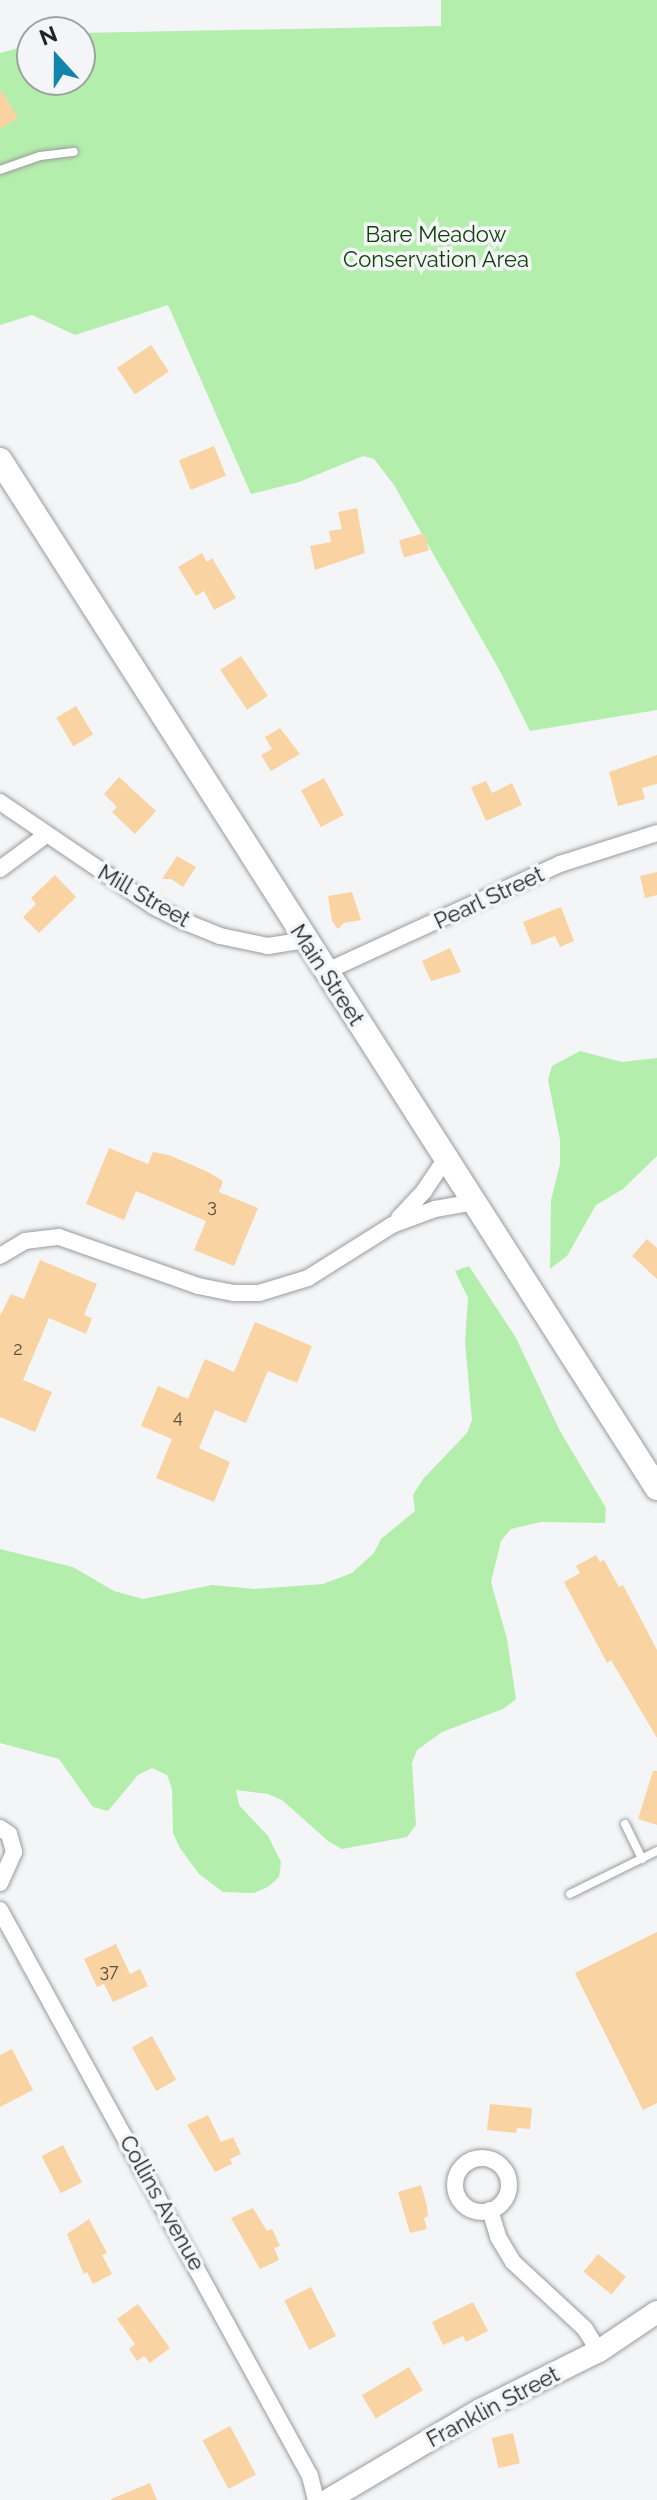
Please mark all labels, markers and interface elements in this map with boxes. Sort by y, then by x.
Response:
north arrow [16,16,96,96]
text: N [36,20,61,51]
park label: Bare Meadow Conservation Area [343,221,529,272]
street label: Mill Street [93,859,195,933]
street label: Pearl Street [430,861,548,935]
street label: Main Street [285,919,369,1031]
house number: 3 [207,1195,217,1217]
house number: 2 [13,1338,23,1360]
house number: 4 [173,1406,183,1428]
house number: 37 [99,1960,119,1982]
street label: Collins Avenue [114,2130,210,2276]
street label: Franklin Street [422,2361,564,2453]

